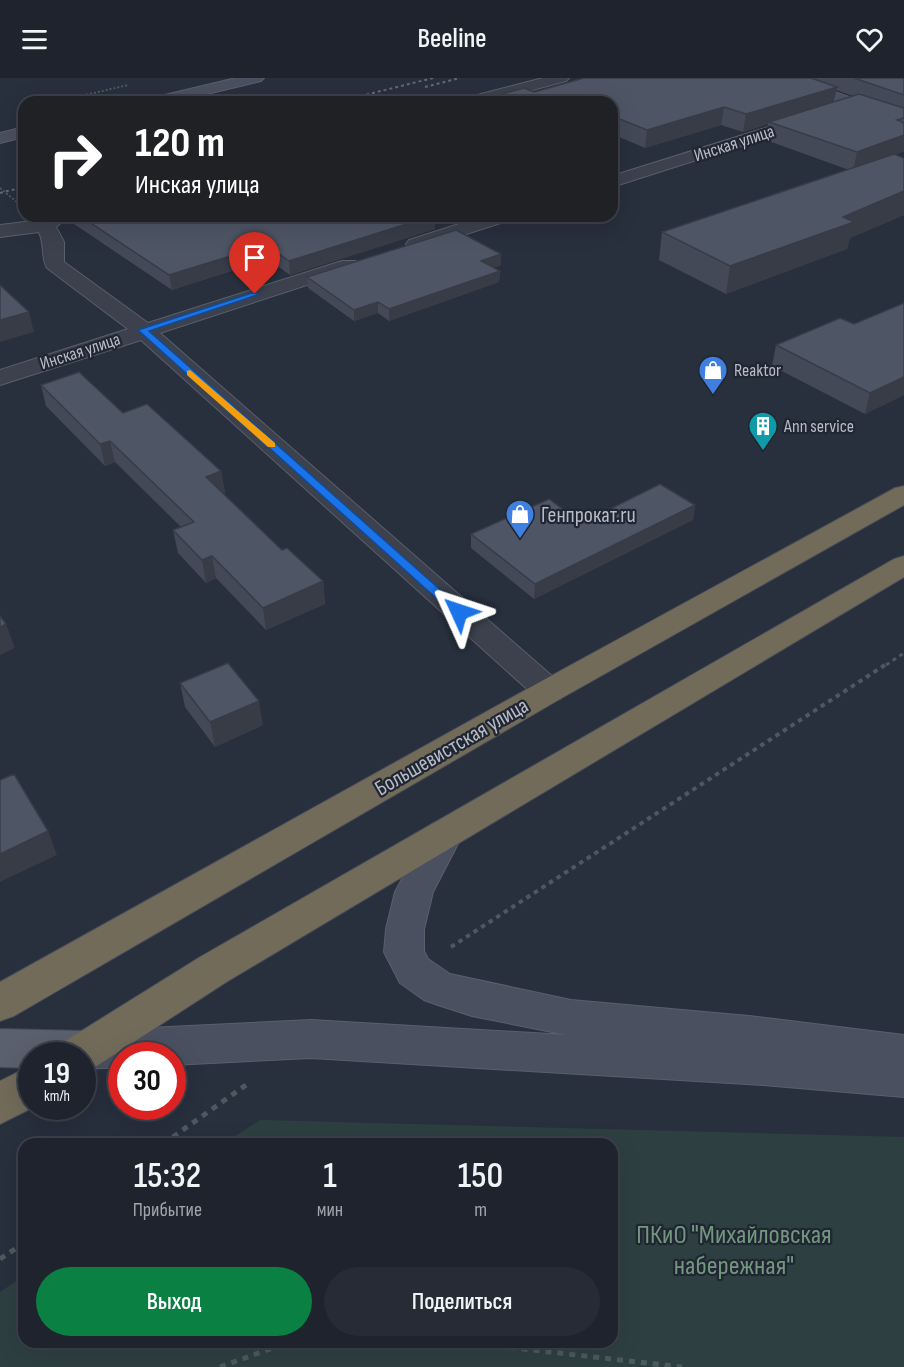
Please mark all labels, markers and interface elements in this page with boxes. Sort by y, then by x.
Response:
icon: menu [18,23,51,56]
text: Beeline [417,23,487,55]
icon: heart [853,23,886,56]
text: 120 m [135,118,225,169]
icon: right [36,120,114,198]
street label: Инская улица [691,121,777,166]
text: Инская улица [135,169,260,201]
pin [229,232,280,294]
icon: arrive [238,241,271,274]
street label: Инская улица [37,329,123,374]
shop icon: Reaktor [697,354,729,396]
place label: Reaktor [734,360,781,381]
building icon: Ann service [747,410,779,452]
place label: Ann service [783,416,854,437]
shop icon: Генпрокат.ru [504,498,536,540]
place label: Генпрокат.ru [541,502,636,529]
position arrow [427,580,491,644]
street label: Большевистская улица [370,692,533,802]
speed limit sign: 30 [108,1042,186,1120]
text: 19 [44,1056,70,1092]
text: km/h [44,1087,70,1106]
text: 15:32 [134,1155,201,1198]
text: 1 [323,1155,337,1198]
text: 150 [458,1155,503,1198]
text: Прибытие [133,1198,202,1222]
text: мин [317,1198,343,1222]
text: m [474,1198,487,1222]
park label: ПКиО "Михайловская набережная" [636,1219,832,1282]
button: Выход [36,1267,312,1336]
button: Поделиться [324,1267,600,1336]

